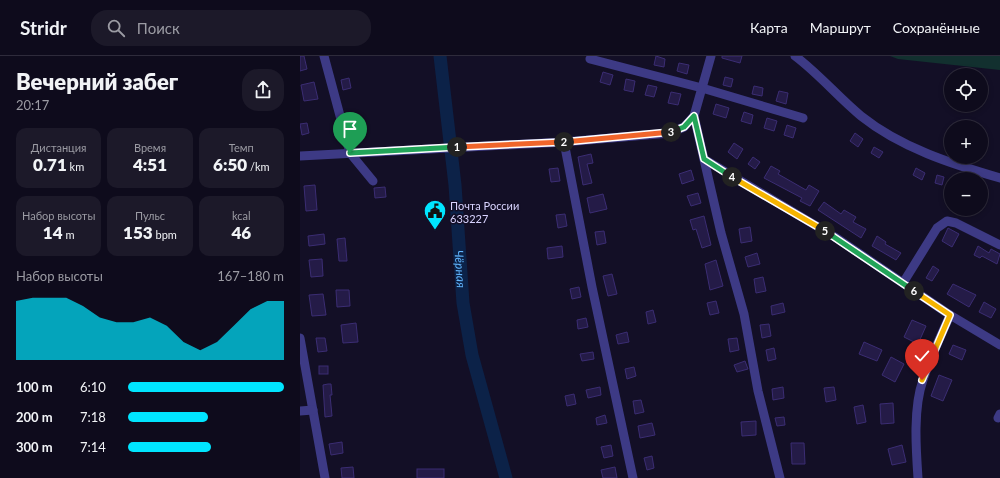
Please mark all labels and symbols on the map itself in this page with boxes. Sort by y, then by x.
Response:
pin [333,112,367,153]
pin: 3 [661,122,681,142]
pin: 2 [554,132,574,152]
pin: 1 [447,137,467,157]
pin: 4 [722,167,742,187]
public building icon: Почта России 633227 [422,198,448,231]
place label: Почта России 633227 [450,199,519,225]
pin: 5 [815,221,835,241]
water label: Чёрная [452,250,469,288]
pin: 6 [904,281,924,301]
pin [905,339,939,380]

